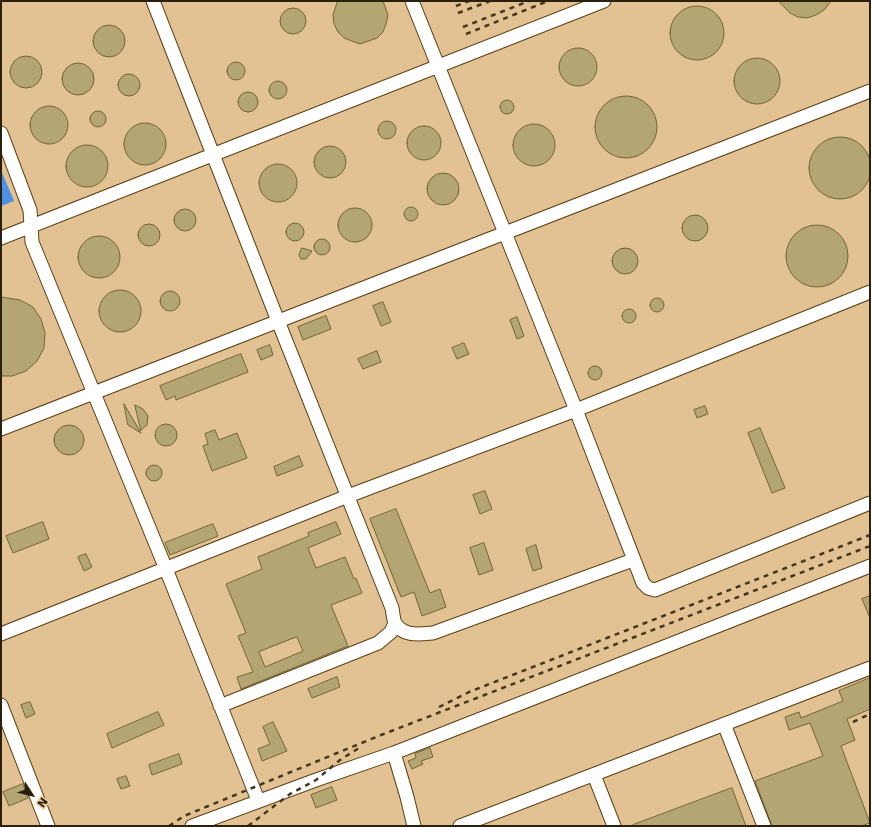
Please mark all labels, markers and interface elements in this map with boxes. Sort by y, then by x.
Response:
north arrow [12,775,52,815]
text: N [34,795,50,810]

